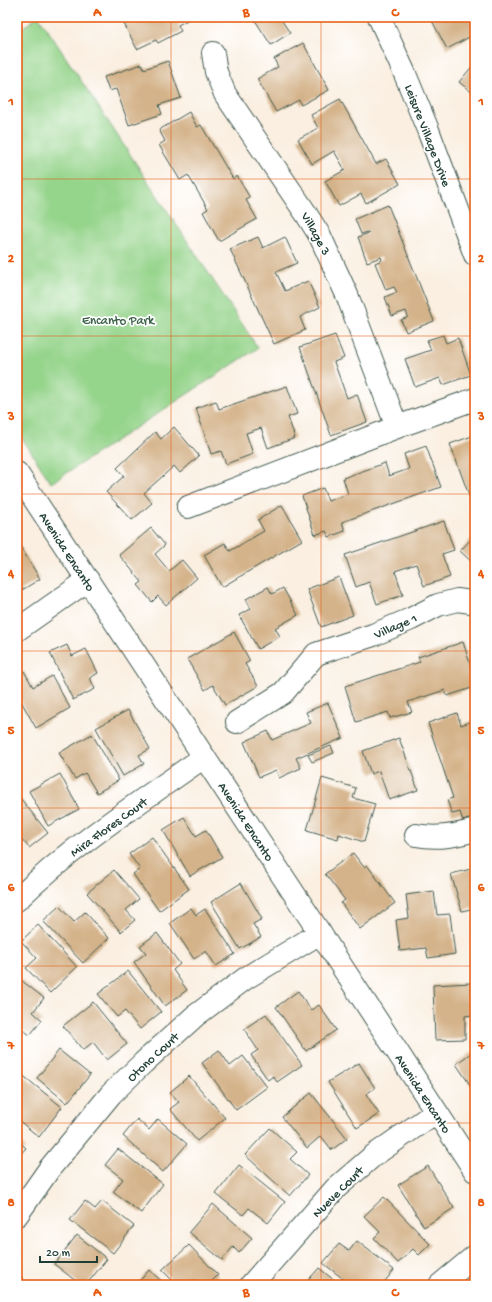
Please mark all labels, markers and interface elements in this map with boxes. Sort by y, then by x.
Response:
text: A [92,6,102,21]
text: B [242,6,251,21]
text: C [390,6,400,21]
street label: Leisure Village Drive [400,83,453,189]
text: 1 [7,95,14,110]
text: 1 [477,95,484,110]
street label: Village 3 [296,209,333,259]
text: 2 [8,252,15,267]
text: 2 [478,252,485,267]
park label: Encanto Park [82,314,155,329]
text: 3 [7,410,15,425]
text: 3 [477,410,485,425]
street label: Avenida Encanto [35,510,97,595]
text: 4 [7,567,15,582]
text: 4 [477,567,485,582]
street label: Village 1 [371,612,420,643]
text: 5 [8,724,15,739]
text: 5 [478,724,485,739]
street label: Avenida Encanto [214,780,276,865]
street label: Mira Flores Court [68,794,152,861]
text: 6 [8,881,15,896]
text: 6 [478,881,485,896]
street label: Otono Court [125,1029,184,1086]
text: 7 [7,1039,16,1054]
text: 7 [477,1039,486,1054]
street label: Avenida Encanto [391,1052,453,1137]
street label: Nueve Court [310,1163,369,1222]
text: 8 [7,1196,15,1211]
text: 8 [477,1196,485,1211]
scale bar [40,1238,97,1264]
text: 20 m [46,1247,71,1261]
text: A [92,1286,102,1301]
text: B [242,1286,251,1301]
text: C [390,1286,400,1301]

